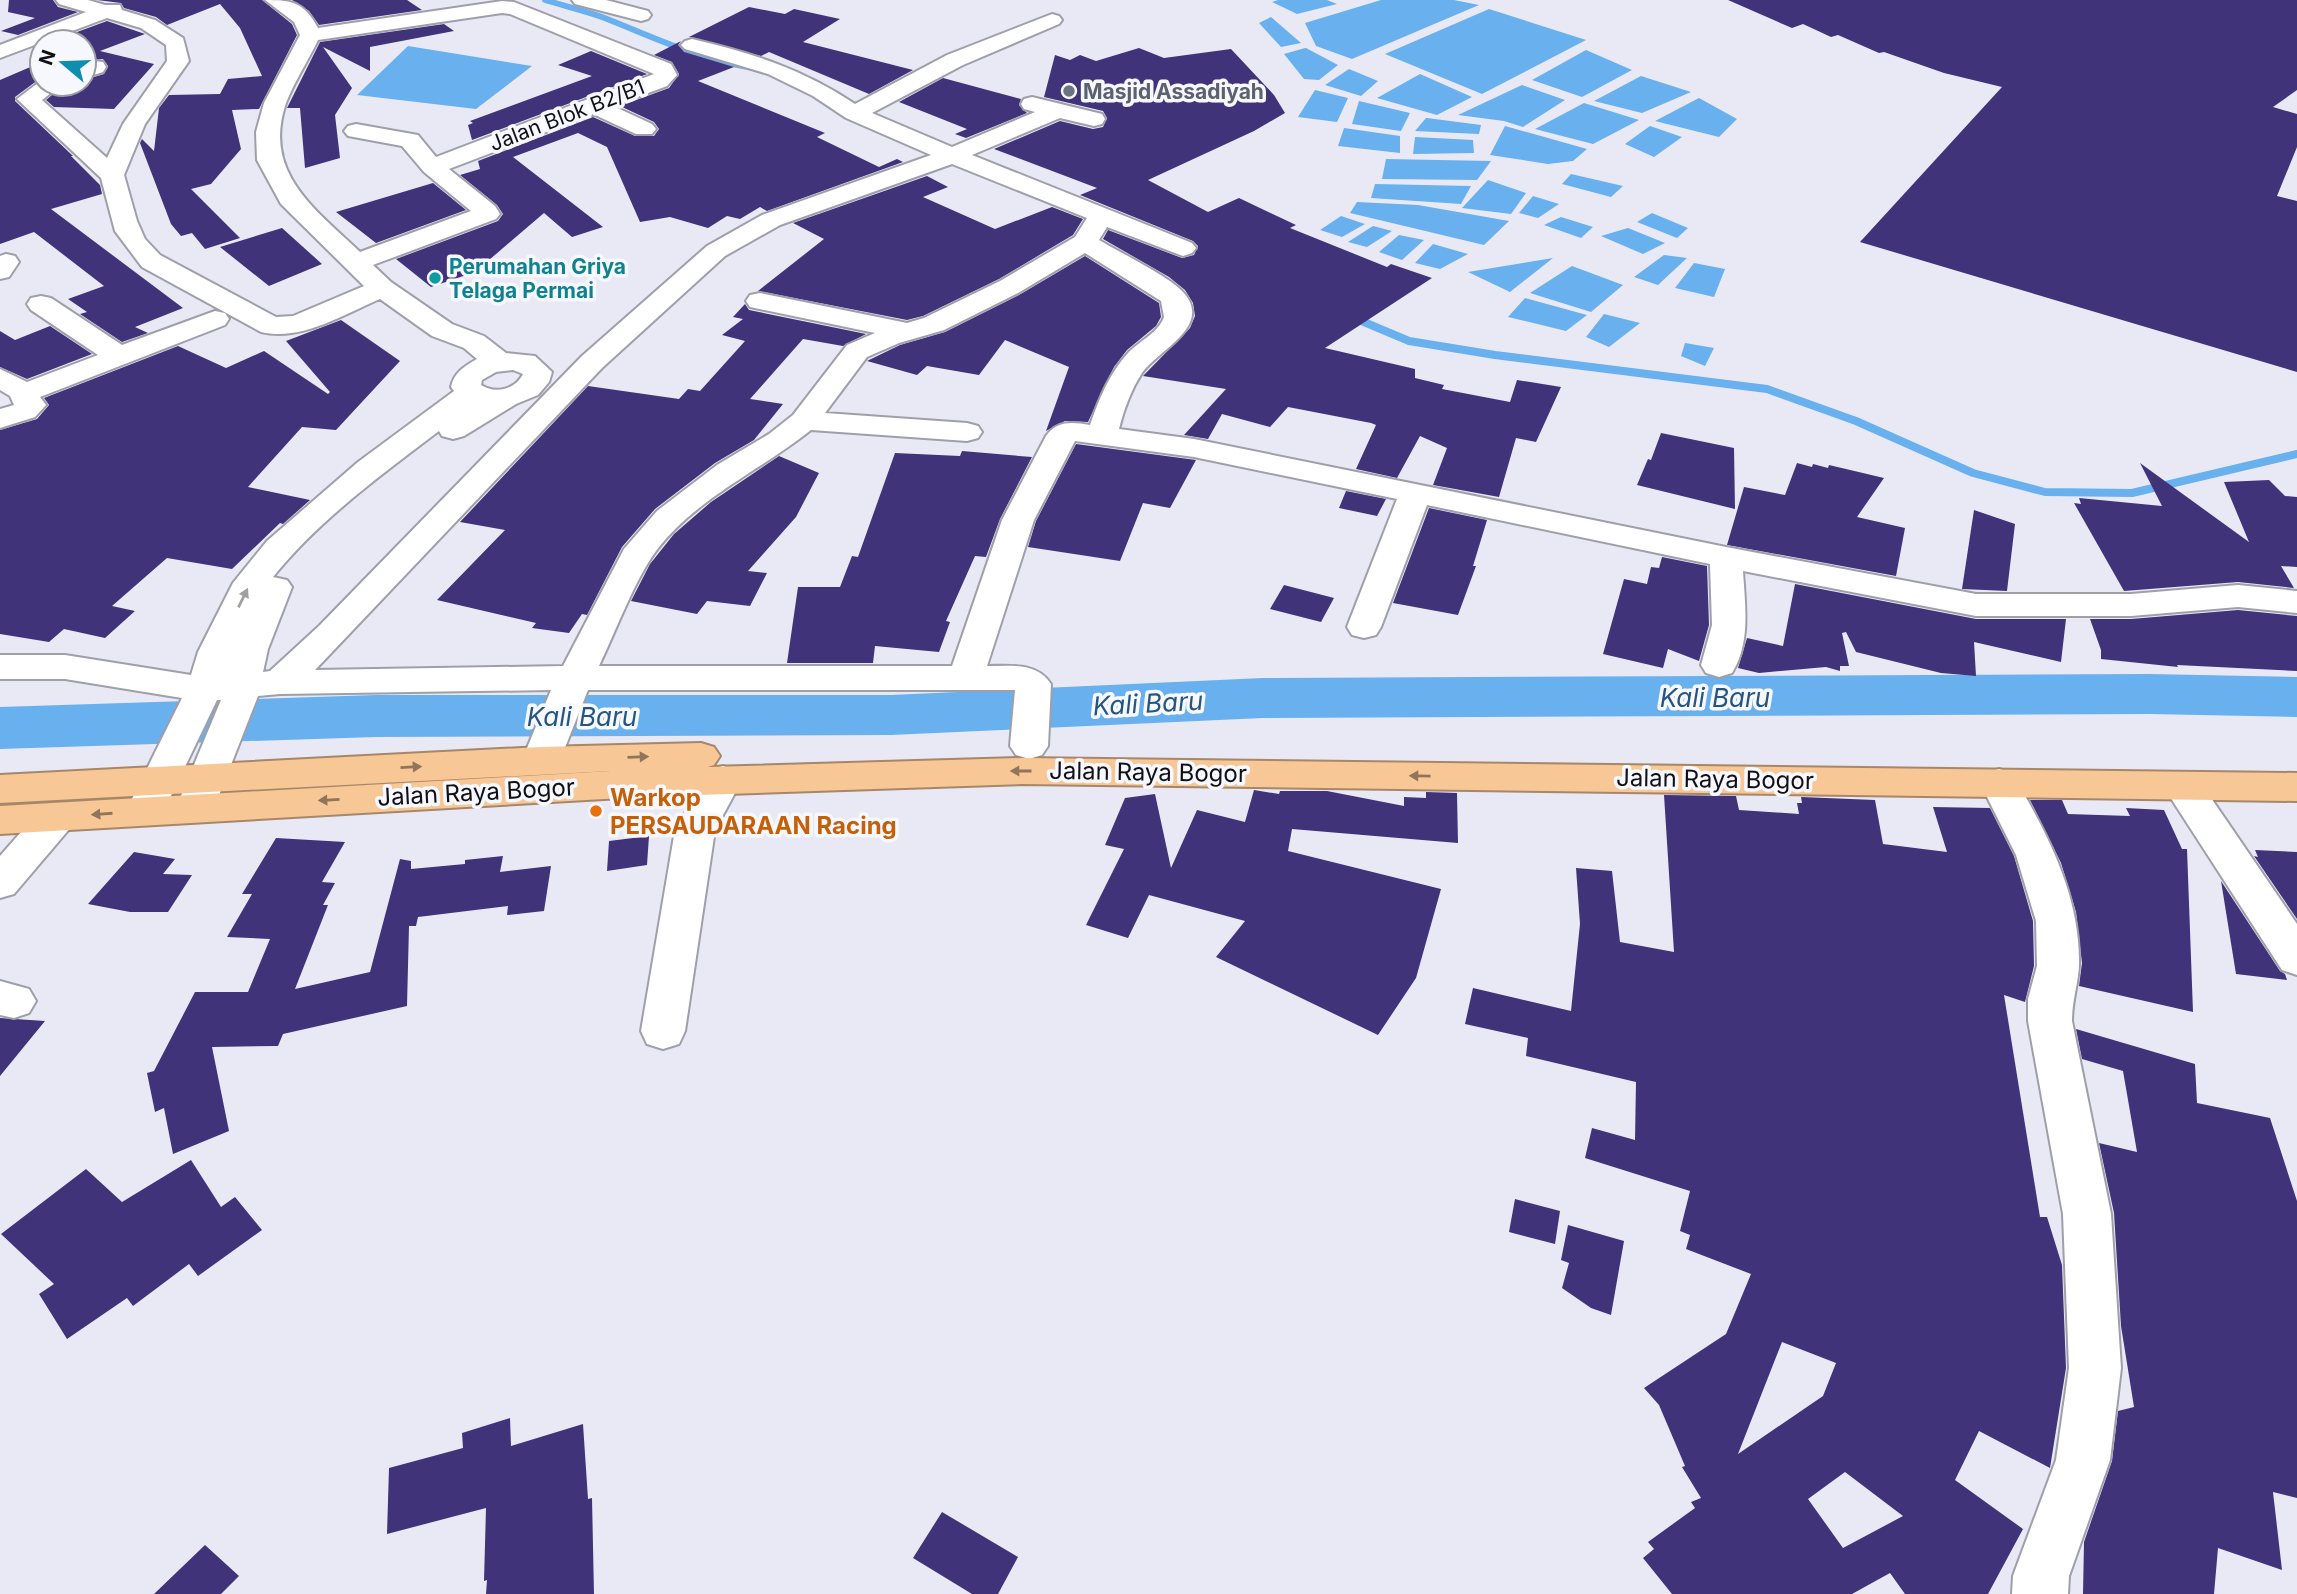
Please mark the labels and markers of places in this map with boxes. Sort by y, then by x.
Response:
place label: Masjid Assadiyah [1083,79,1264,104]
marker: Masjid Assadiyah [1061,83,1077,99]
place label: Perumahan Griya Telaga Permai [449,254,626,303]
marker: Perumahan Griya Telaga Permai [427,270,443,286]
place label: Warkop PERSAUDARAAN Racing [610,783,897,840]
marker: Warkop PERSAUDARAAN Racing [588,803,604,819]

